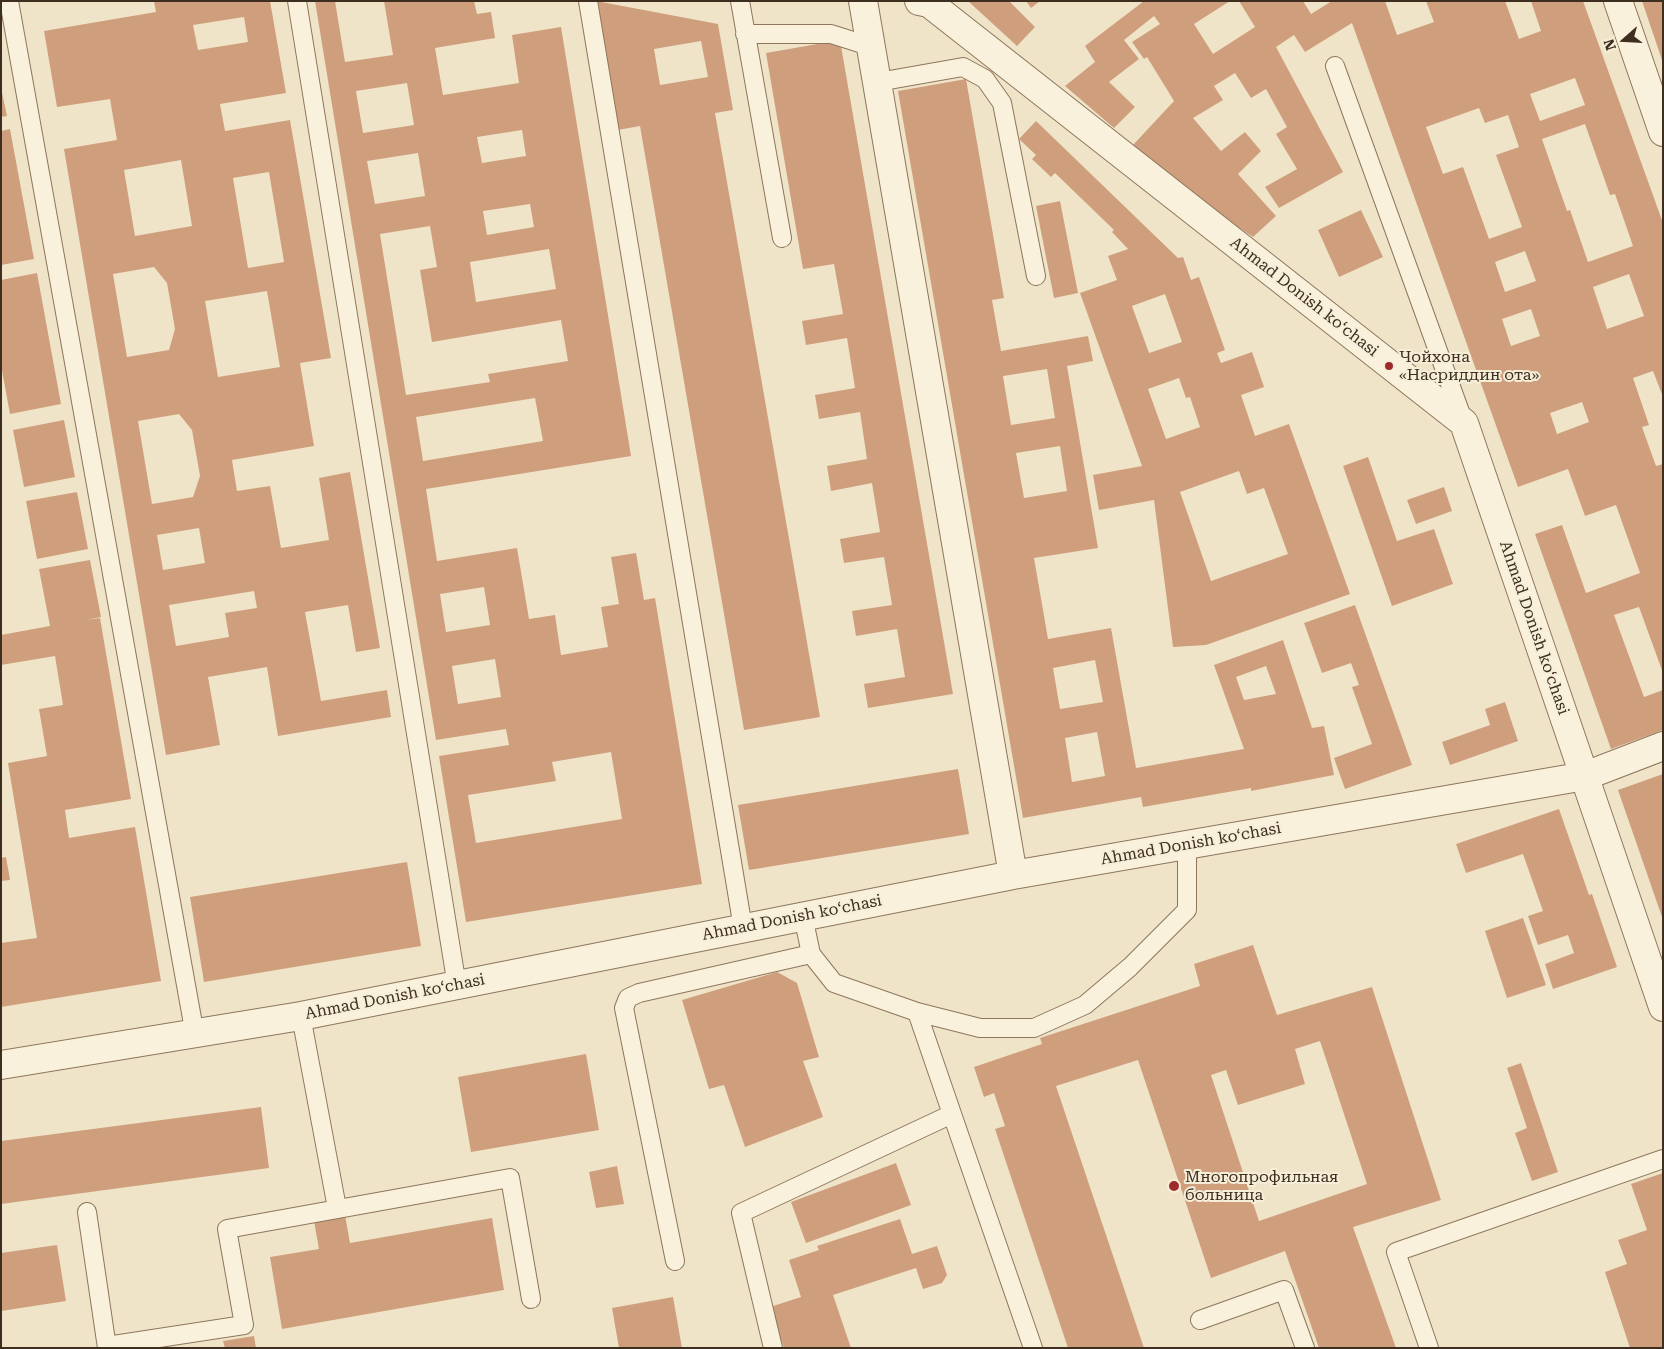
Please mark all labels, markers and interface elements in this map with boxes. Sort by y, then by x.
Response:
north arrow [1599,15,1649,65]
text: N [1600,37,1619,53]
street label: Ahmad Donish koʻchasi [1226,233,1382,361]
place label: Чойхона «Насриддин ота» [1399,347,1539,385]
marker: Чойхона «Насриддин ота» [1383,360,1395,372]
street label: Ahmad Donish koʻchasi [1495,538,1573,718]
street label: Ahmad Donish koʻchasi [1099,819,1283,869]
street label: Ahmad Donish koʻchasi [700,891,884,945]
street label: Ahmad Donish koʻchasi [303,970,487,1024]
place label: Многопрофильная больница [1185,1167,1338,1205]
marker: Многопрофильная больница [1167,1179,1181,1193]

